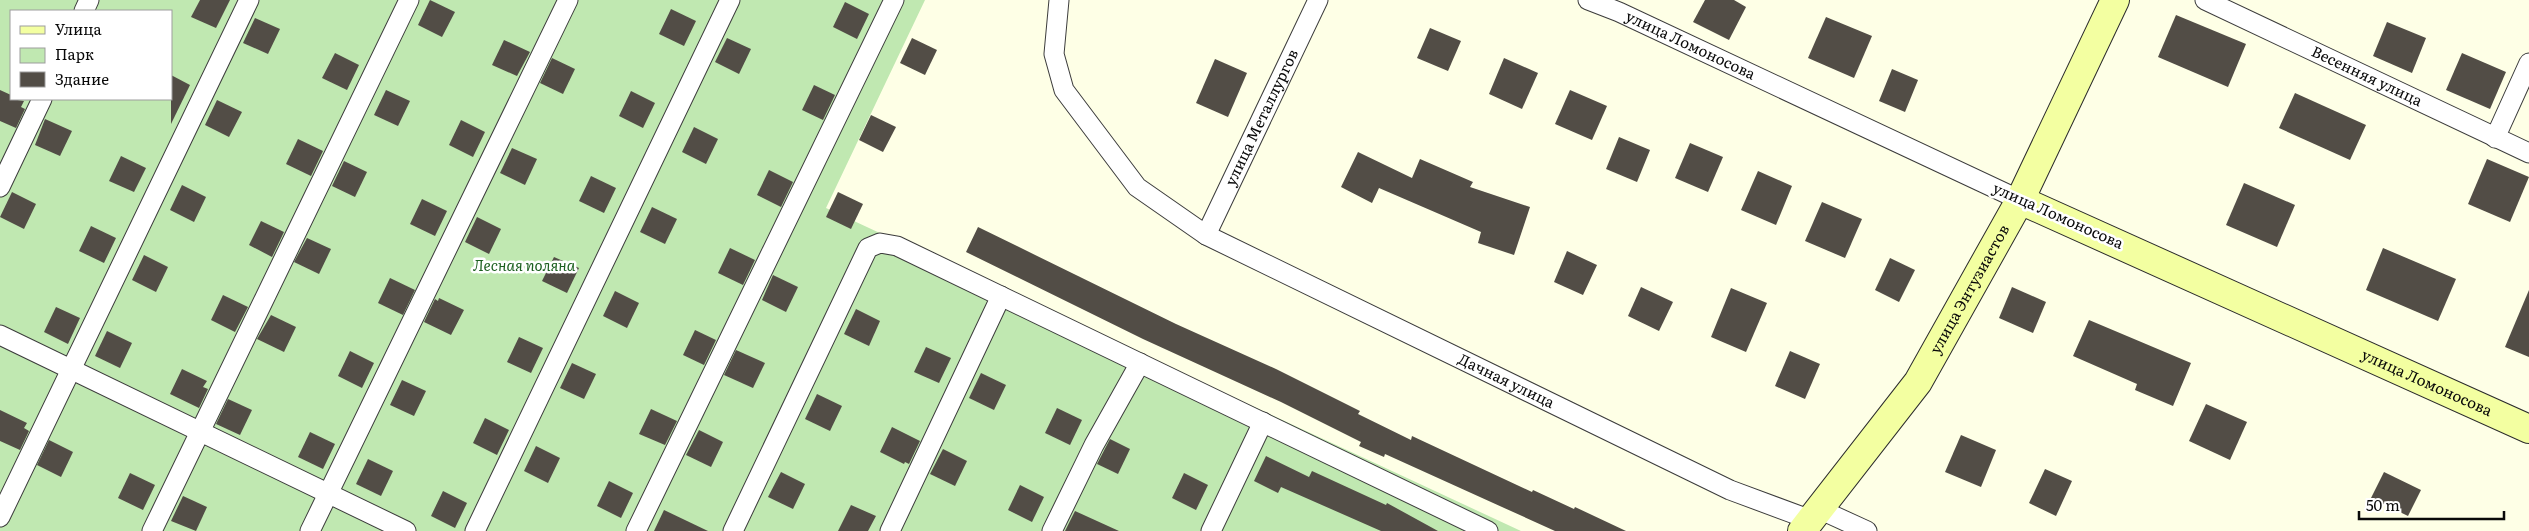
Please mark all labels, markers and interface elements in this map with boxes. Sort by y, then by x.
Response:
street label: улица Ломоносова [1622,4,1761,85]
legend [10,10,172,100]
text: Улица [55,17,103,40]
street label: Весенняя улица [2308,39,2428,112]
text: Парк [55,42,94,65]
street label: улица Металлургов [1218,45,1303,189]
text: Здание [55,67,109,90]
street label: улица Ломоносова [1989,175,2129,254]
street label: улица Энтузиастов [1923,220,2014,358]
park label: Лесная поляна [473,253,576,276]
street label: улица Ломоносова [2358,342,2497,421]
street label: Дачная улица [1455,347,1560,413]
scale bar [2359,488,2504,520]
text: 50 m [2366,493,2400,516]

